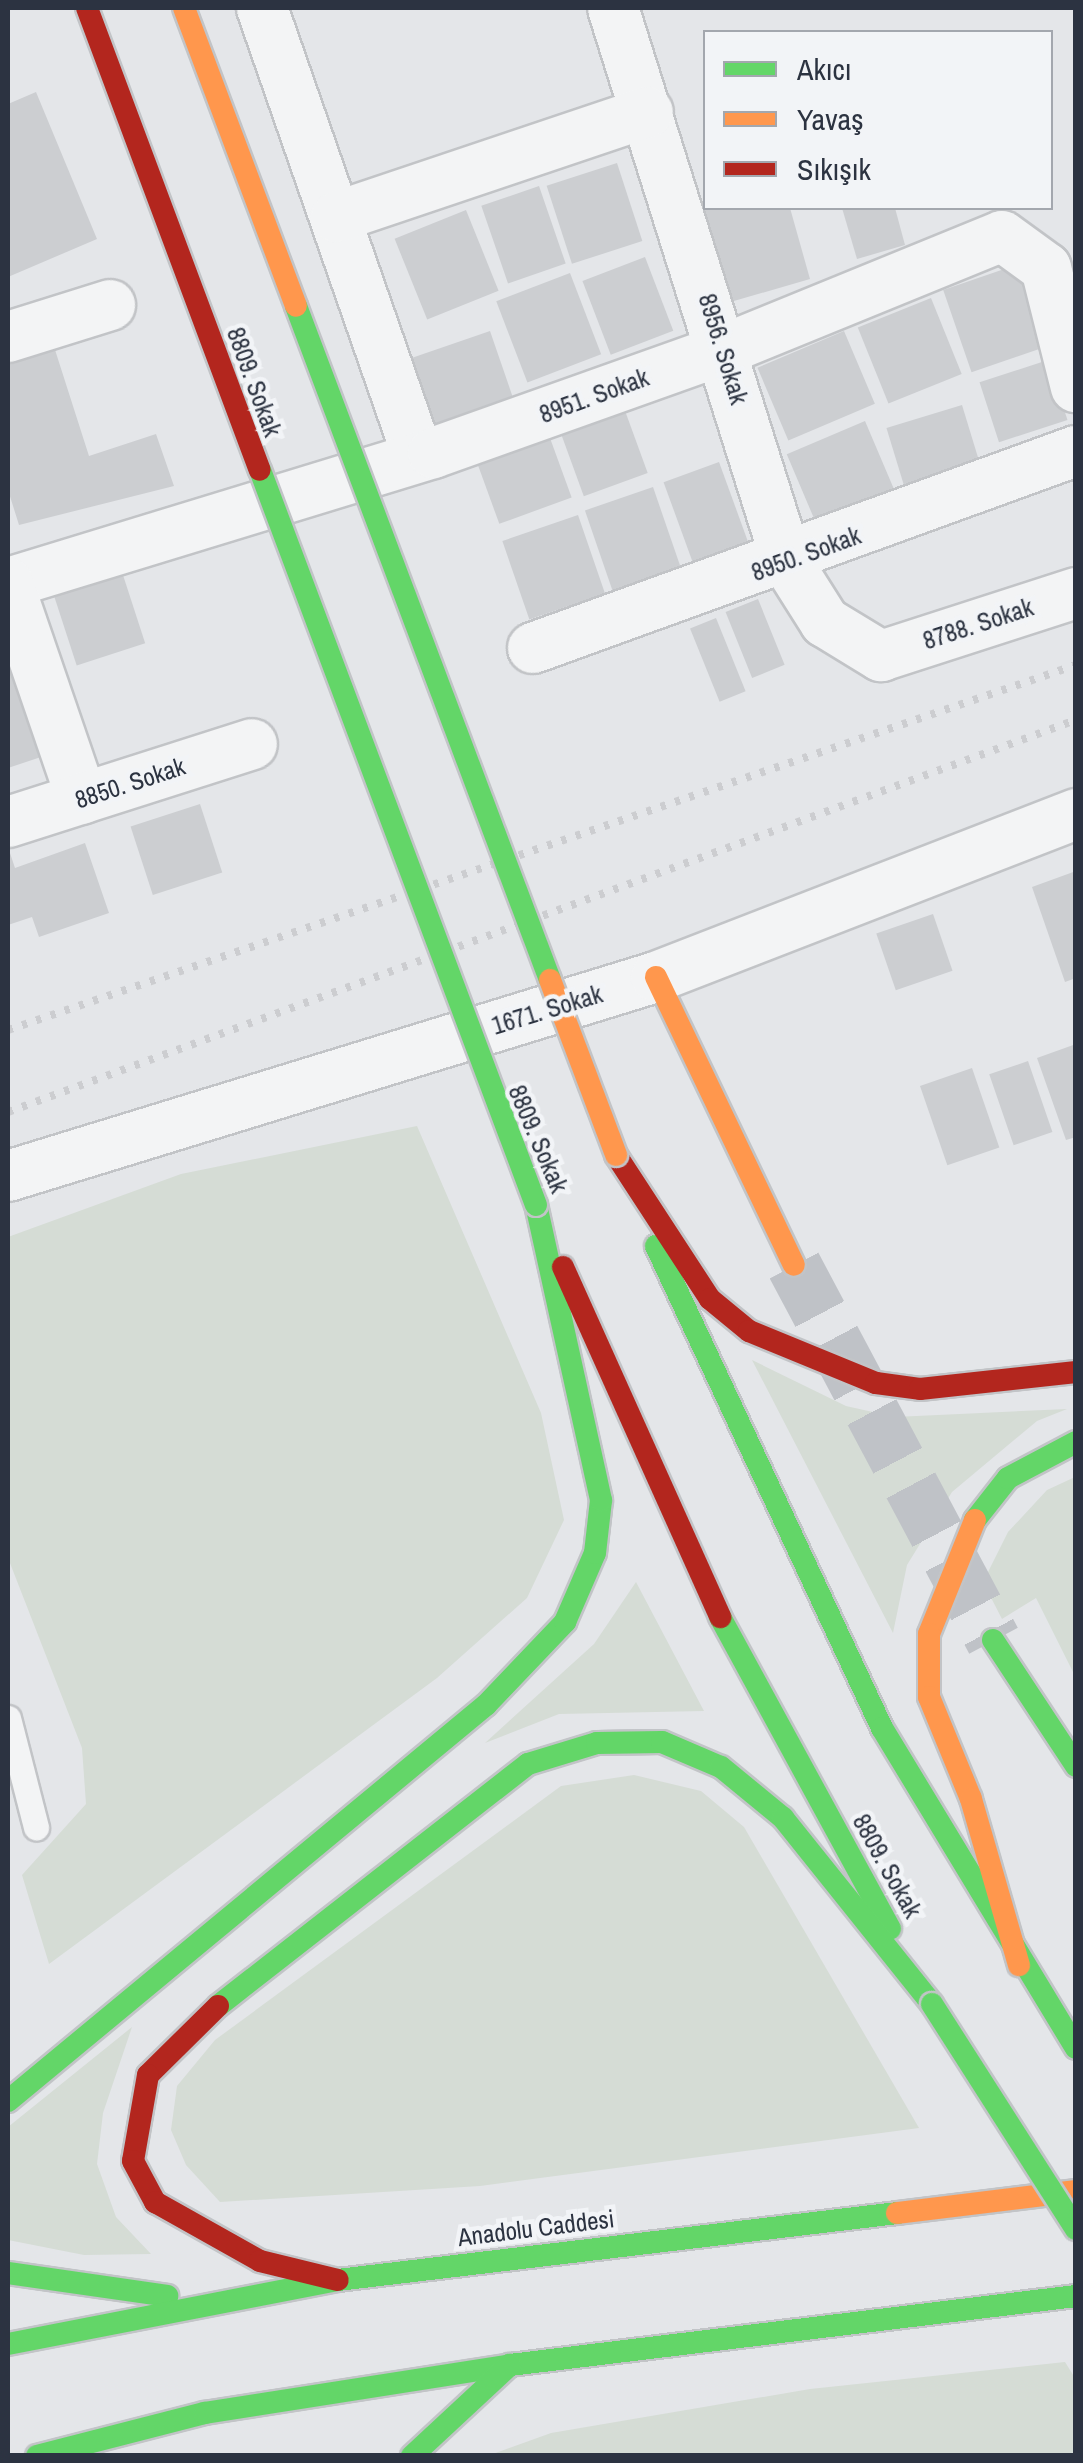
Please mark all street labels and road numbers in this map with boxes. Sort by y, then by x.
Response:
street label: 8956. Sokak [692,290,754,408]
street label: 8809. Sokak [220,323,288,441]
street label: 8951. Sokak [535,362,653,430]
street label: 8950. Sokak [747,520,865,588]
street label: 8788. Sokak [919,592,1037,656]
street label: 8850. Sokak [71,751,189,815]
street label: 1671. Sokak [488,979,606,1041]
street label: 8809. Sokak [502,1081,574,1197]
street label: 8809. Sokak [846,1809,928,1923]
street label: Anadolu Caddesi [456,2204,616,2252]

